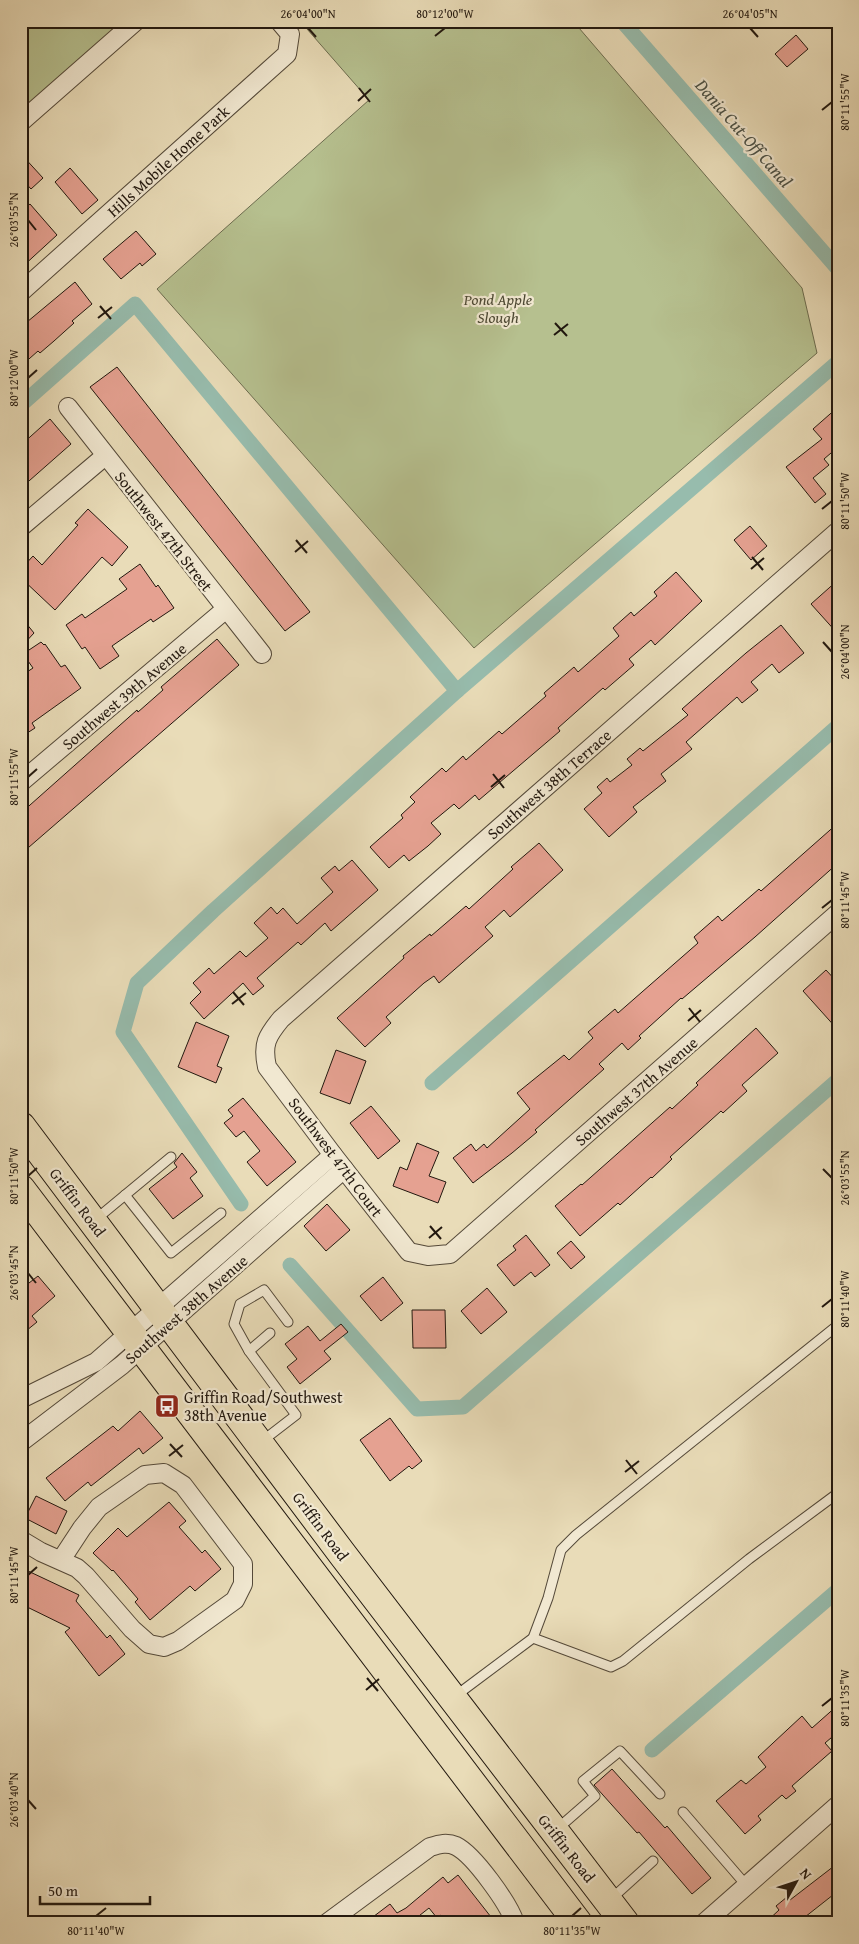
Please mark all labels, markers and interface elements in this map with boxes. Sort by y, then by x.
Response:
text: 26°04'00"N [280,5,336,22]
text: 80°12'00"W [416,5,475,22]
text: 26°04'05"N [722,5,778,22]
water label: Dania Cut-Off Canal [688,72,799,194]
text: 80°11'55"W [836,72,853,131]
street label: Hills Mobile Home Park [102,99,235,223]
text: 26°03'55"N [5,192,22,248]
park label: Pond Apple Slough [463,287,533,329]
text: 80°12'00"W [5,348,22,407]
street label: Southwest 47th Street [109,466,219,597]
text: 80°11'50"W [836,471,853,530]
text: 26°04'00"N [836,624,853,680]
street label: Southwest 39th Avenue [57,637,191,755]
street label: Southwest 38th Terrace [482,723,616,845]
text: 80°11'55"W [5,747,22,806]
text: 80°11'45"W [836,870,853,929]
street label: Southwest 37th Avenue [569,1031,703,1151]
street label: Southwest 47th Court [283,1092,389,1222]
text: 80°11'50"W [5,1146,22,1205]
text: 26°03'55"N [836,1150,853,1206]
street label: Griffin Road [44,1162,112,1242]
text: 26°03'45"N [5,1245,22,1301]
street label: Southwest 38th Avenue [119,1249,253,1369]
text: 80°11'40"W [836,1269,853,1328]
place label: Griffin Road/Southwest 38th Avenue [184,1385,343,1427]
bus stop icon: Griffin Road/Southwest 38th Avenue [154,1393,180,1419]
street label: Griffin Road [287,1486,355,1566]
text: 80°11'45"W [5,1545,22,1604]
text: 80°11'35"W [836,1668,853,1727]
text: 26°03'40"N [5,1772,22,1828]
street label: Griffin Road [533,1809,602,1888]
north arrow [772,1856,822,1906]
text: N [795,1864,817,1884]
scale bar [40,1874,150,1906]
text: 50 m [48,1880,79,1901]
text: 80°11'40"W [67,1922,126,1939]
text: 80°11'35"W [543,1922,602,1939]

